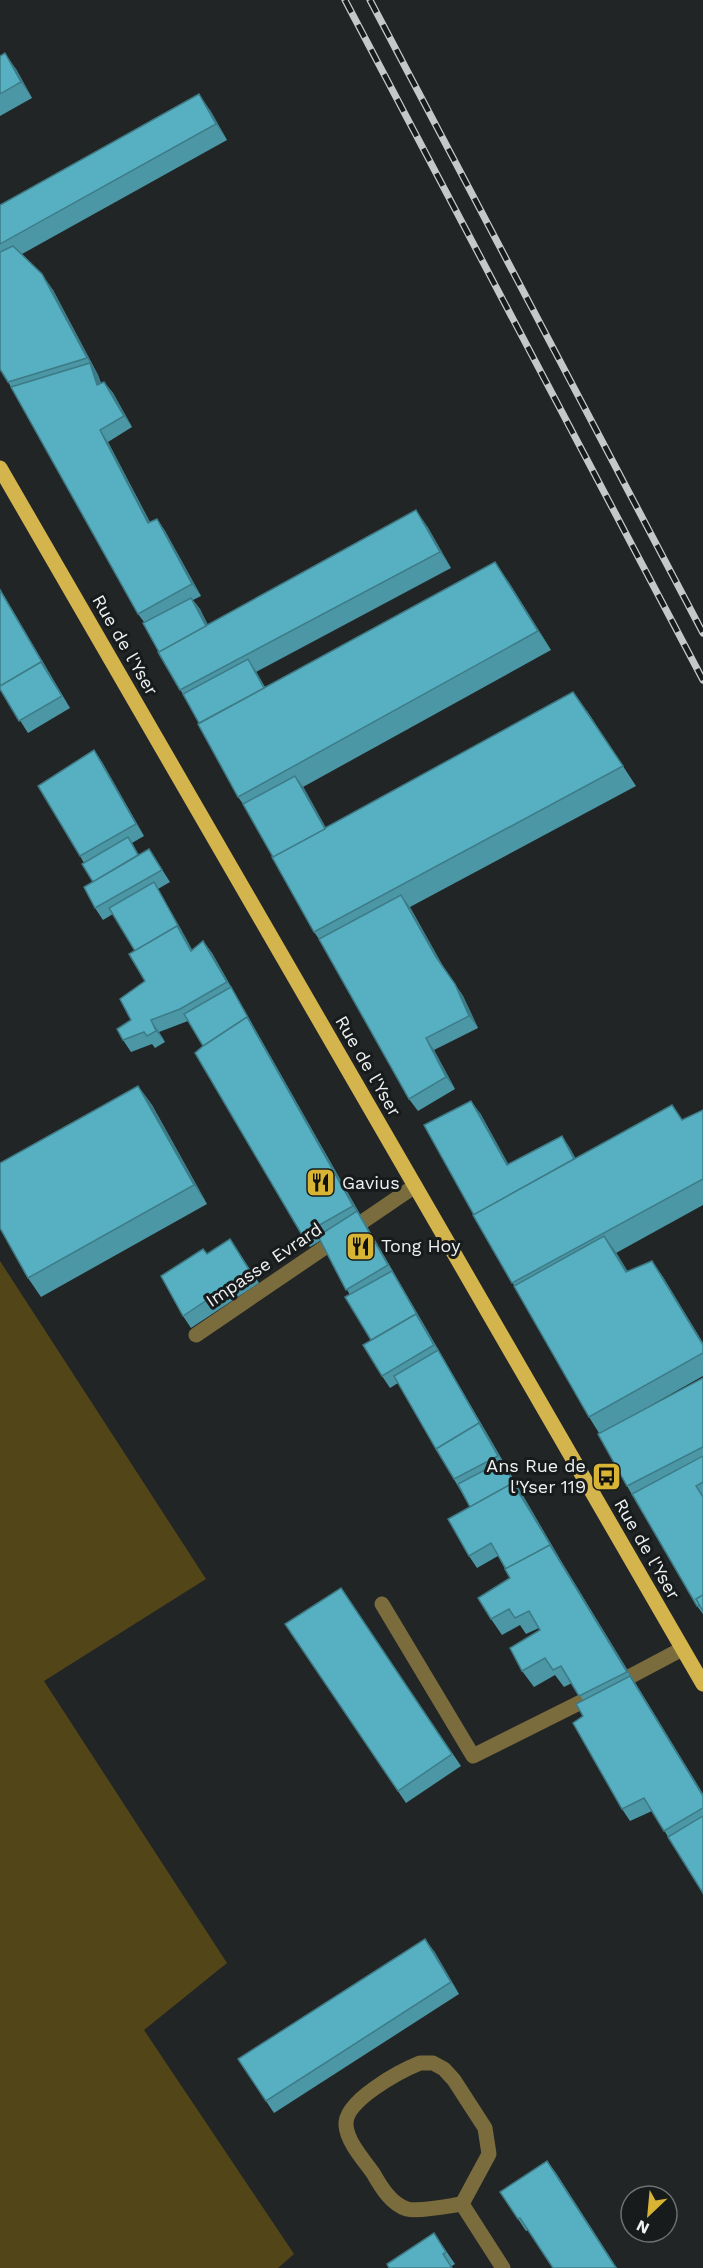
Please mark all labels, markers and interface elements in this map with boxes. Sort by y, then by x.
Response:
street label: Rue de l'Yser [88,591,163,699]
street label: Rue de l'Yser [331,1012,406,1120]
restaurant icon: Gavius [305,1167,337,1199]
place label: Gavius [342,1172,400,1193]
street label: Impasse Evrard [202,1218,326,1311]
restaurant icon: Tong Hoy [344,1230,376,1262]
place label: Tong Hoy [381,1235,461,1256]
place label: Ans Rue de l'Yser 119 [486,1455,586,1497]
bus stop icon: Ans Rue de l'Yser 119 [591,1460,623,1492]
street label: Rue de l'Yser [610,1495,685,1603]
north arrow [619,2184,679,2244]
text: N [633,2216,652,2238]

